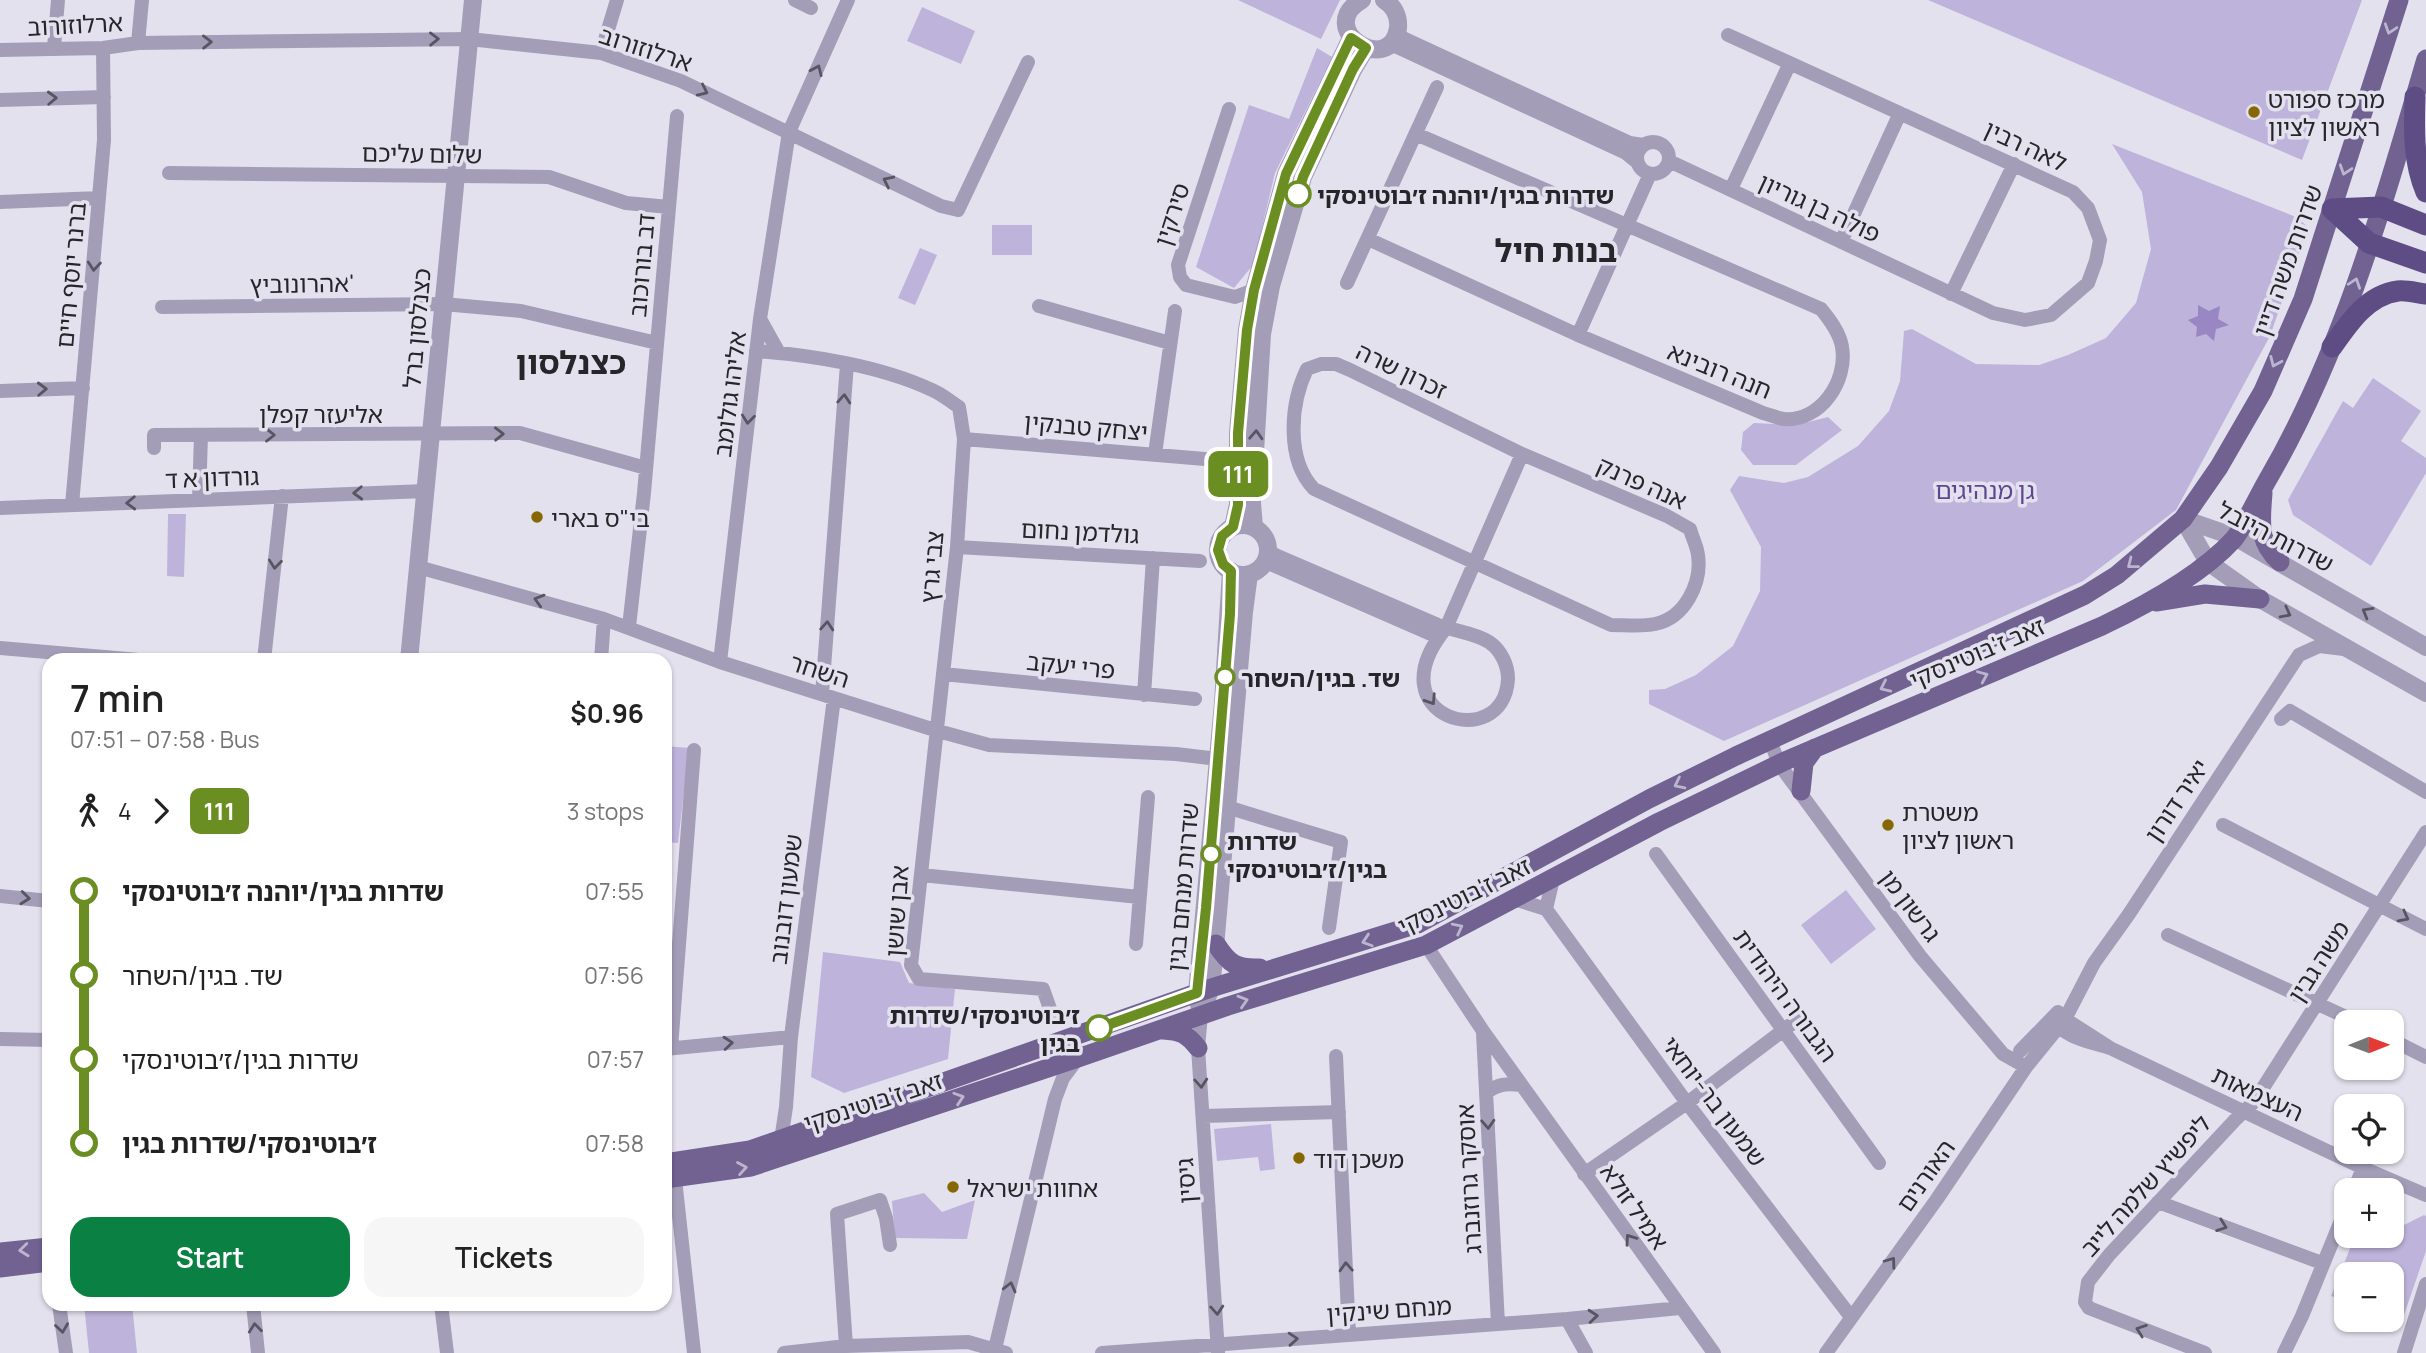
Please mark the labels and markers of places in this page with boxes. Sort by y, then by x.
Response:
place label: מרכז ספורט ראשון לציון [2268,82,2385,143]
marker: מרכז ספורט ראשון לציון [2246,104,2262,120]
place label: שדרות בגין/יוהנה ז׳בוטינסקי [1317,178,1614,211]
marker: שדרות בגין/יוהנה ז׳בוטינסקי [1285,181,1311,207]
place label: בי"ס בארי [551,501,650,534]
marker: בי"ס בארי [529,509,545,525]
place label: שד. בגין/השחר [1241,661,1400,694]
marker: שד. בגין/השחר [1215,667,1235,687]
place label: משטרת ראשון לציון [1902,795,2014,856]
marker: משטרת ראשון לציון [1880,817,1896,833]
place label: שדרות בגין/ז׳בוטינסקי [1227,824,1387,885]
marker: שדרות בגין/ז׳בוטינסקי [1201,844,1221,864]
place label: ז׳בוטינסקי/שדרות בגין [890,998,1080,1059]
marker: ז׳בוטינסקי/שדרות בגין [1086,1015,1112,1041]
place label: משכן דוד [1313,1142,1404,1175]
marker: משכן דוד [1291,1150,1307,1166]
place label: אחוות ישראל [967,1171,1098,1204]
marker: אחוות ישראל [945,1179,961,1195]

